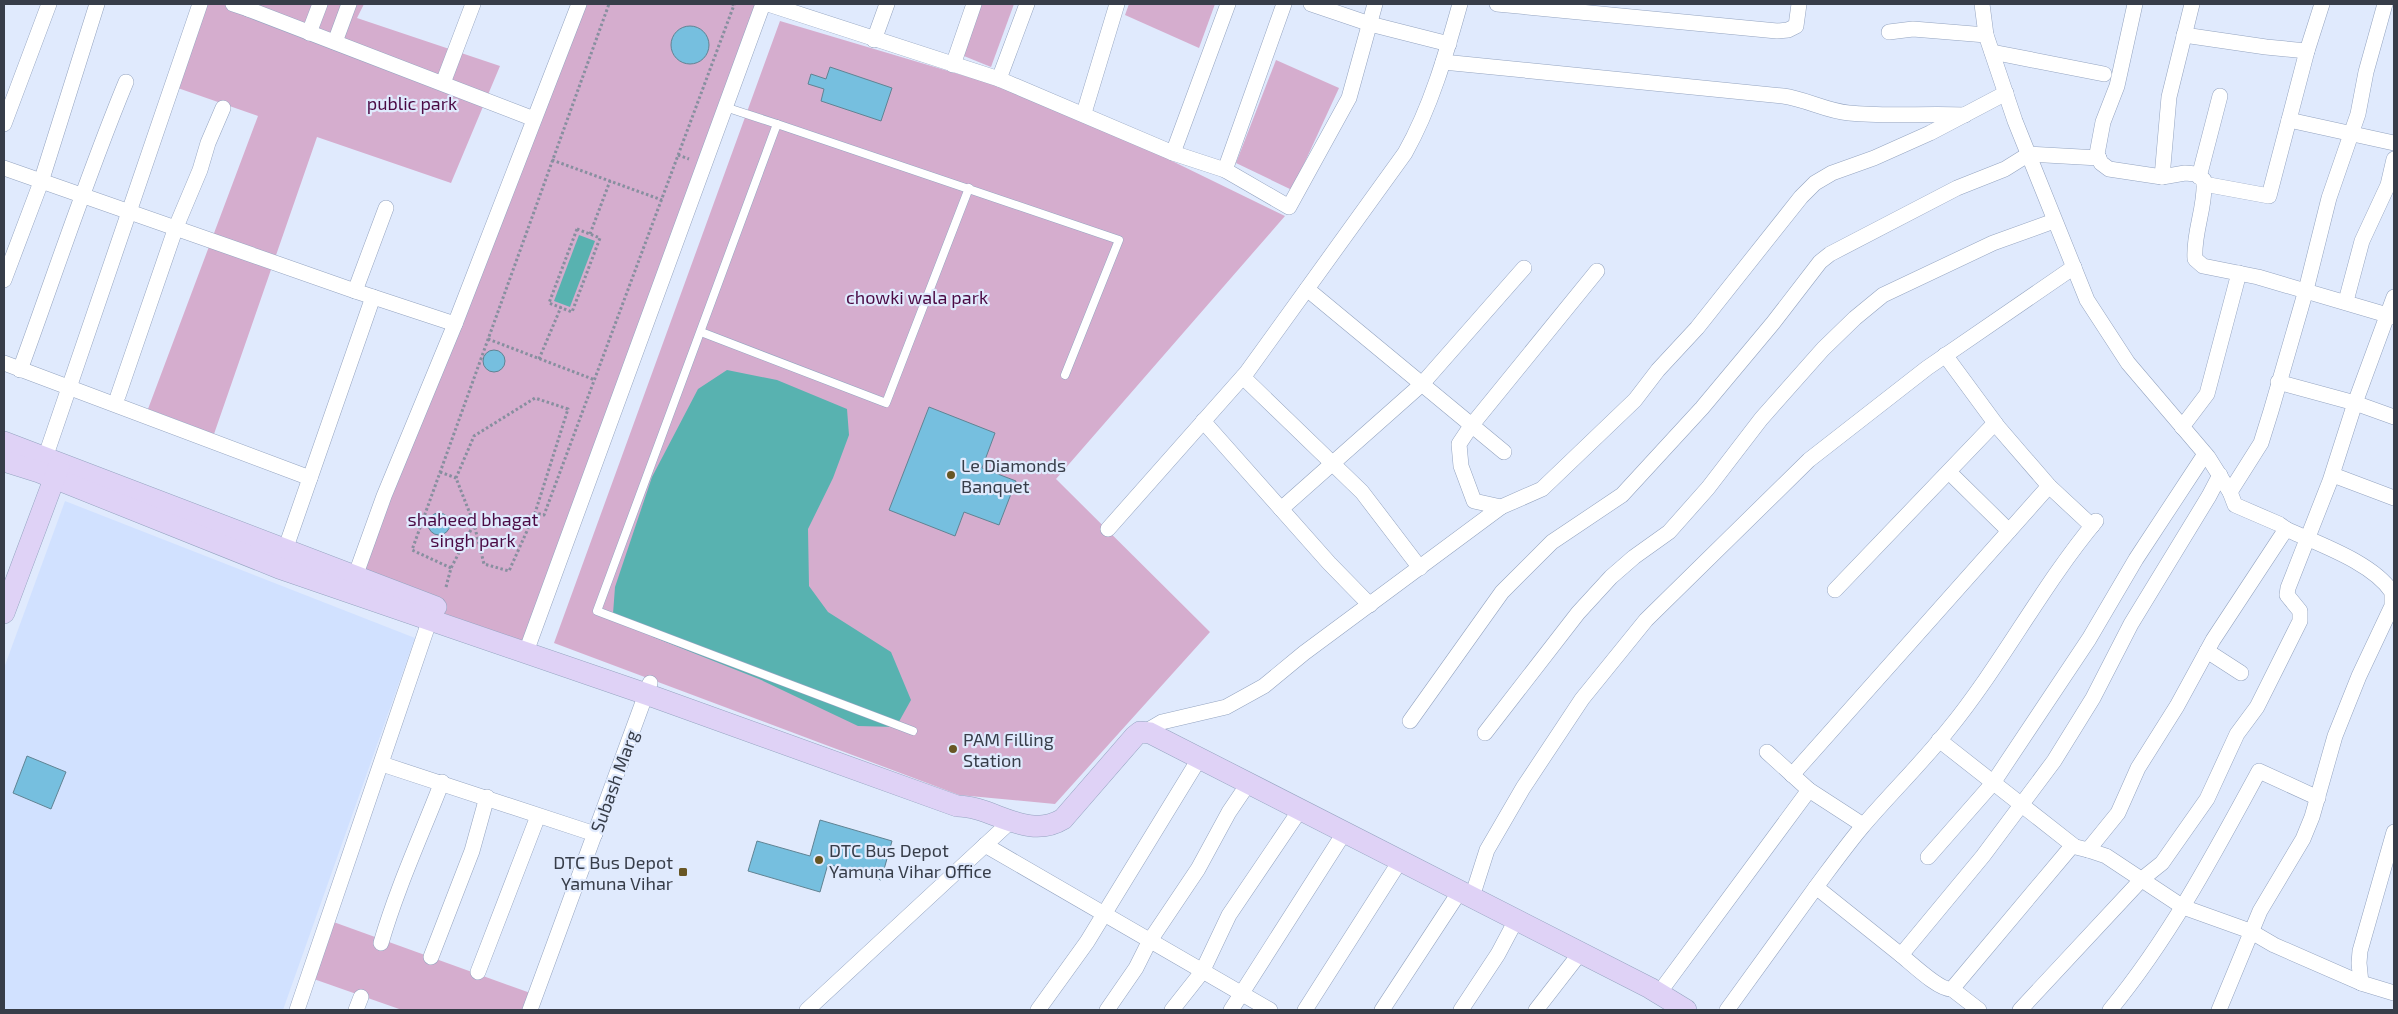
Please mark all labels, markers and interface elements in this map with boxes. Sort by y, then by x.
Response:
park label: public park [367,92,457,114]
park label: chowki wala park [846,286,988,308]
place label: Le Diamonds Banquet [961,454,1066,497]
marker: Le Diamonds Banquet [945,469,957,481]
park label: shaheed bhagat singh park [408,508,539,551]
street label: Subash Marg [585,727,643,835]
place label: PAM Filling Station [963,728,1054,771]
marker: PAM Filling Station [947,743,959,755]
place label: DTC Bus Depot Yamuna Vihar Office [829,839,992,882]
place label: DTC Bus Depot Yamuna Vihar [553,851,673,894]
marker: DTC Bus Depot Yamuna Vihar Office [813,854,825,866]
marker: DTC Bus Depot Yamuna Vihar [677,866,689,878]

